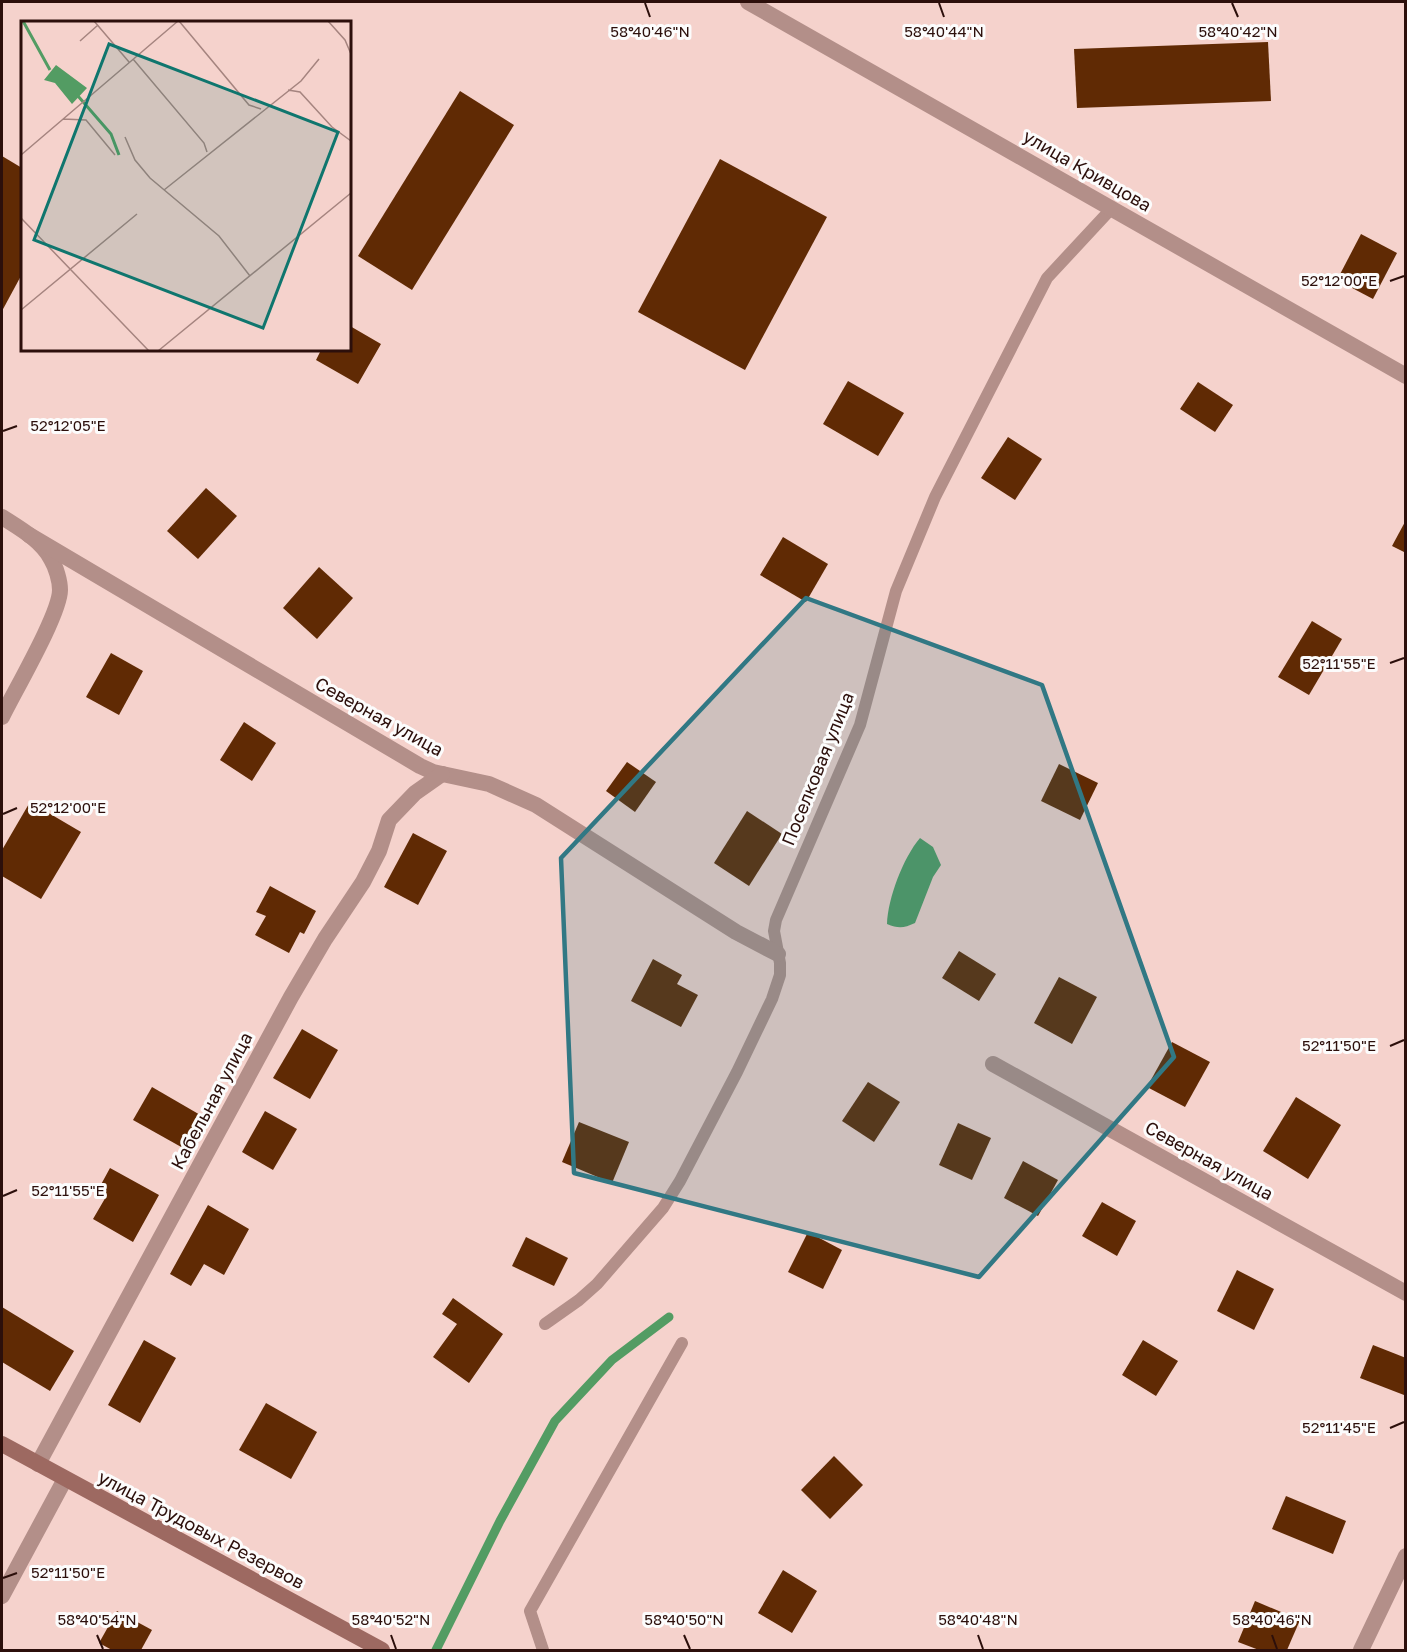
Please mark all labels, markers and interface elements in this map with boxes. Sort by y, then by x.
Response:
inset map [21,21,351,351]
text: 58°40'46"N [610,22,690,40]
text: 58°40'44"N [904,22,984,40]
text: 58°40'42"N [1198,22,1278,40]
street label: улица Кривцова [1019,125,1156,216]
text: 52°12'00"E [1301,271,1377,289]
text: 52°12'05"E [30,416,106,434]
text: 52°11'55"E [1302,654,1376,672]
street label: Северная улица [312,672,447,760]
street label: Поселковая улица [776,689,858,849]
text: 52°12'00"E [30,798,106,816]
street label: Кабельная улица [166,1028,257,1173]
text: 52°11'50"E [1302,1036,1376,1054]
street label: Северная улица [1142,1116,1277,1204]
text: 52°11'55"E [31,1181,105,1199]
text: 52°11'45"E [1302,1418,1376,1436]
street label: улица Трудовых Резервов [95,1465,308,1593]
text: 52°11'50"E [31,1563,105,1581]
text: 58°40'54"N [57,1610,137,1628]
text: 58°40'52"N [352,1610,430,1628]
text: 58°40'50"N [644,1610,724,1628]
text: 58°40'48"N [938,1610,1018,1628]
text: 58°40'46"N [1232,1610,1312,1628]

